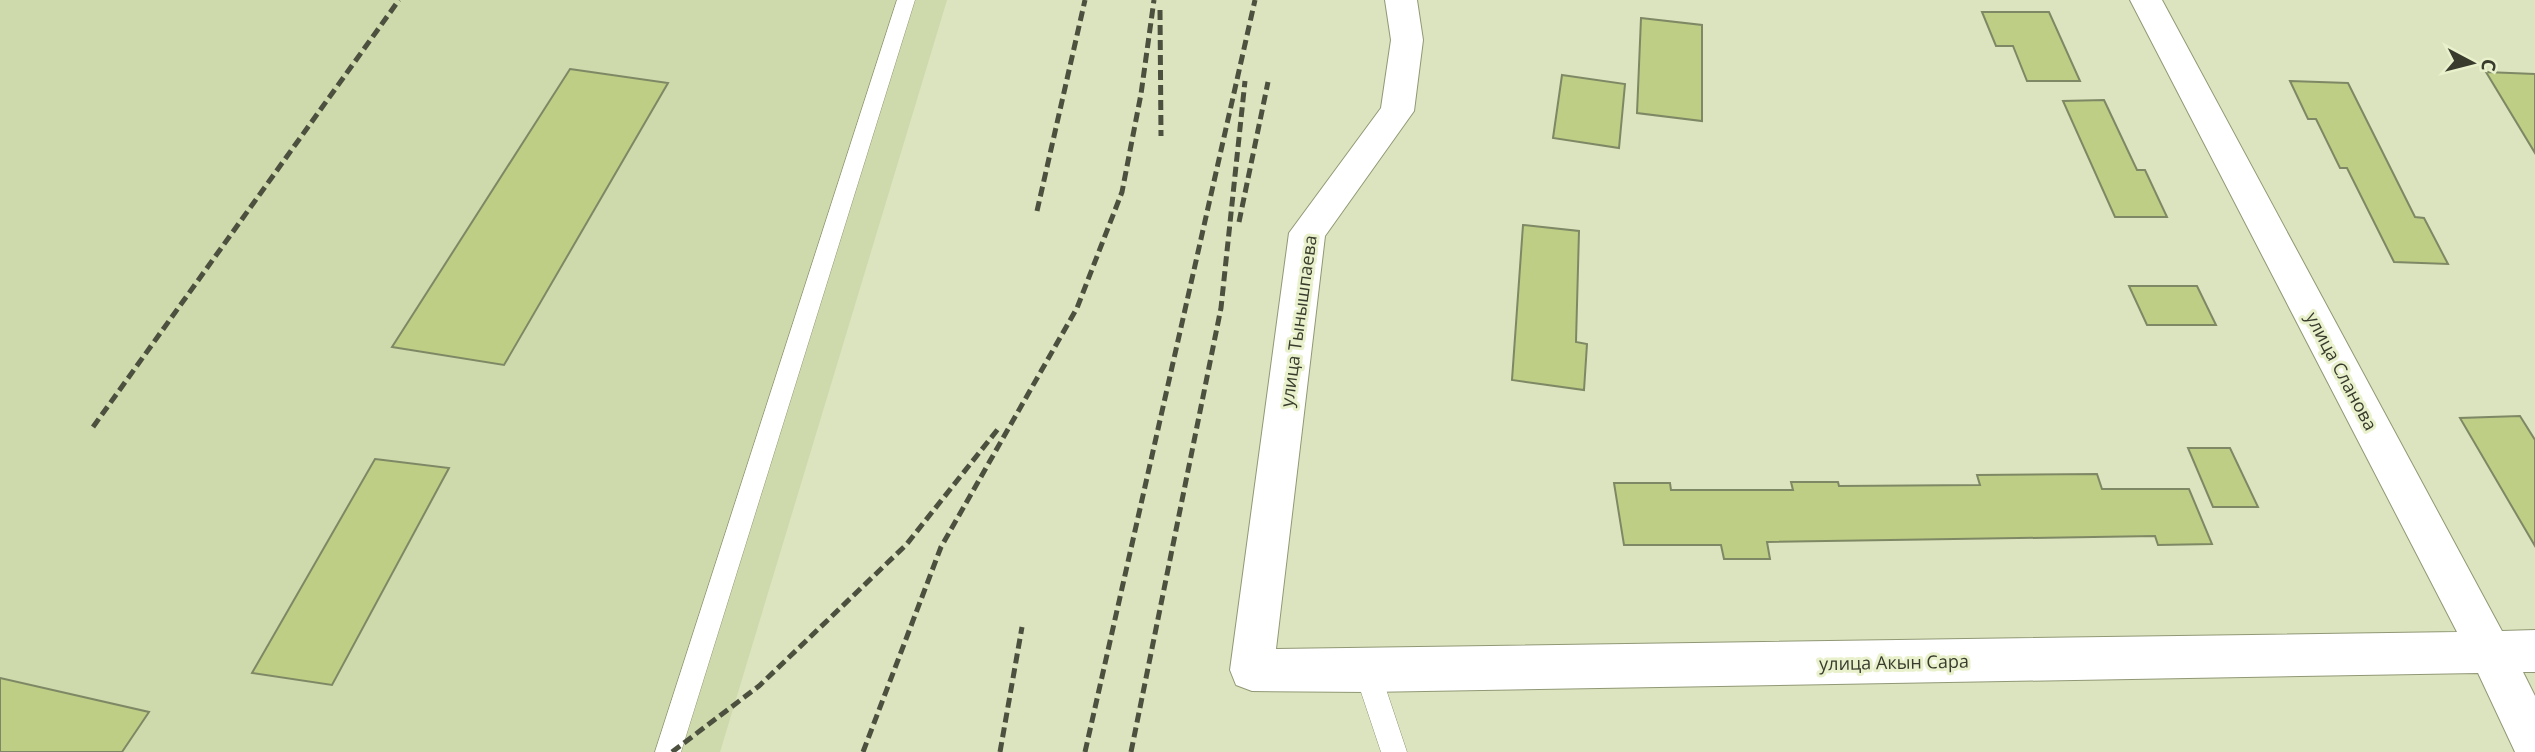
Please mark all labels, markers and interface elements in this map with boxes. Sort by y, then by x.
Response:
north arrow [2437,28,2507,98]
text: С [2475,57,2503,73]
street label: улица Тынышпаева [1274,234,1322,408]
street label: улица Сланова [2301,308,2383,434]
street label: улица Акын Сара [1819,649,1969,675]

